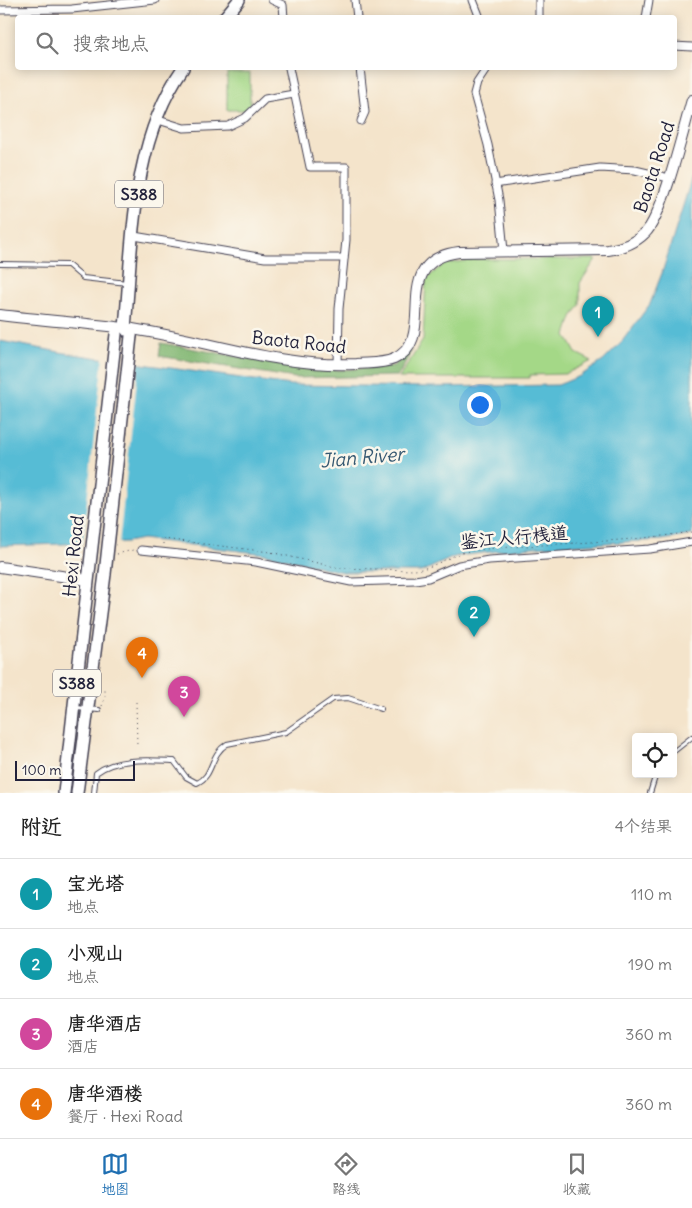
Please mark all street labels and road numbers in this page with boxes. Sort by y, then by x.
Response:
street label: Baota Road [628,118,680,216]
road number: S388 [115,180,163,208]
street label: Baota Road [251,326,348,358]
street label: Hexi Road [57,514,89,598]
street label: 鉴江人行栈道 [459,521,569,553]
road number: S388 [53,670,101,696]

